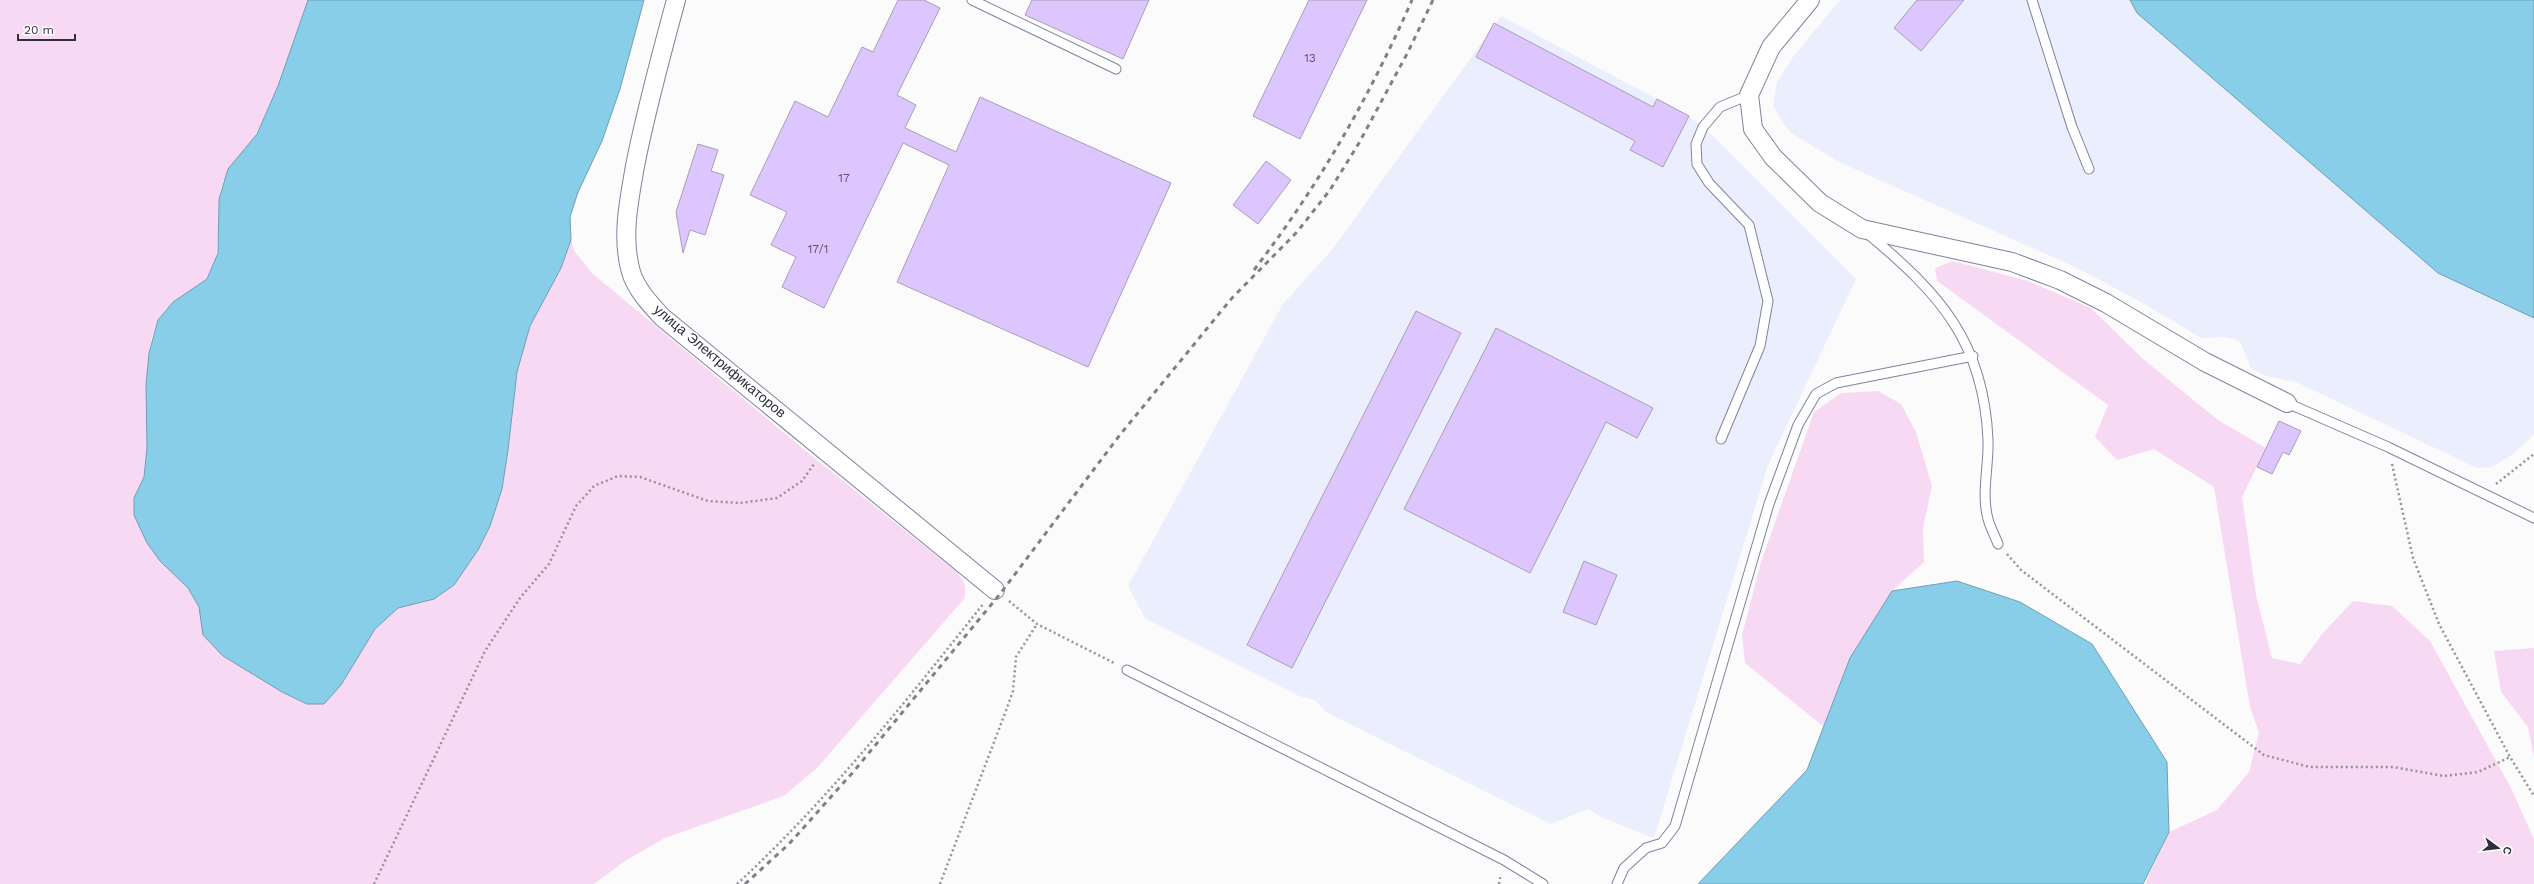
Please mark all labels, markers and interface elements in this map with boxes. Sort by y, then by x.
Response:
scale bar [18,16,75,42]
text: 20 m [24,23,54,37]
house number: 13 [1304,51,1316,65]
house number: 17 [838,171,850,185]
house number: 17/1 [808,242,828,256]
street label: улица Электрификаторов [651,301,789,421]
north arrow [2478,828,2518,868]
text: С [2500,845,2514,856]

